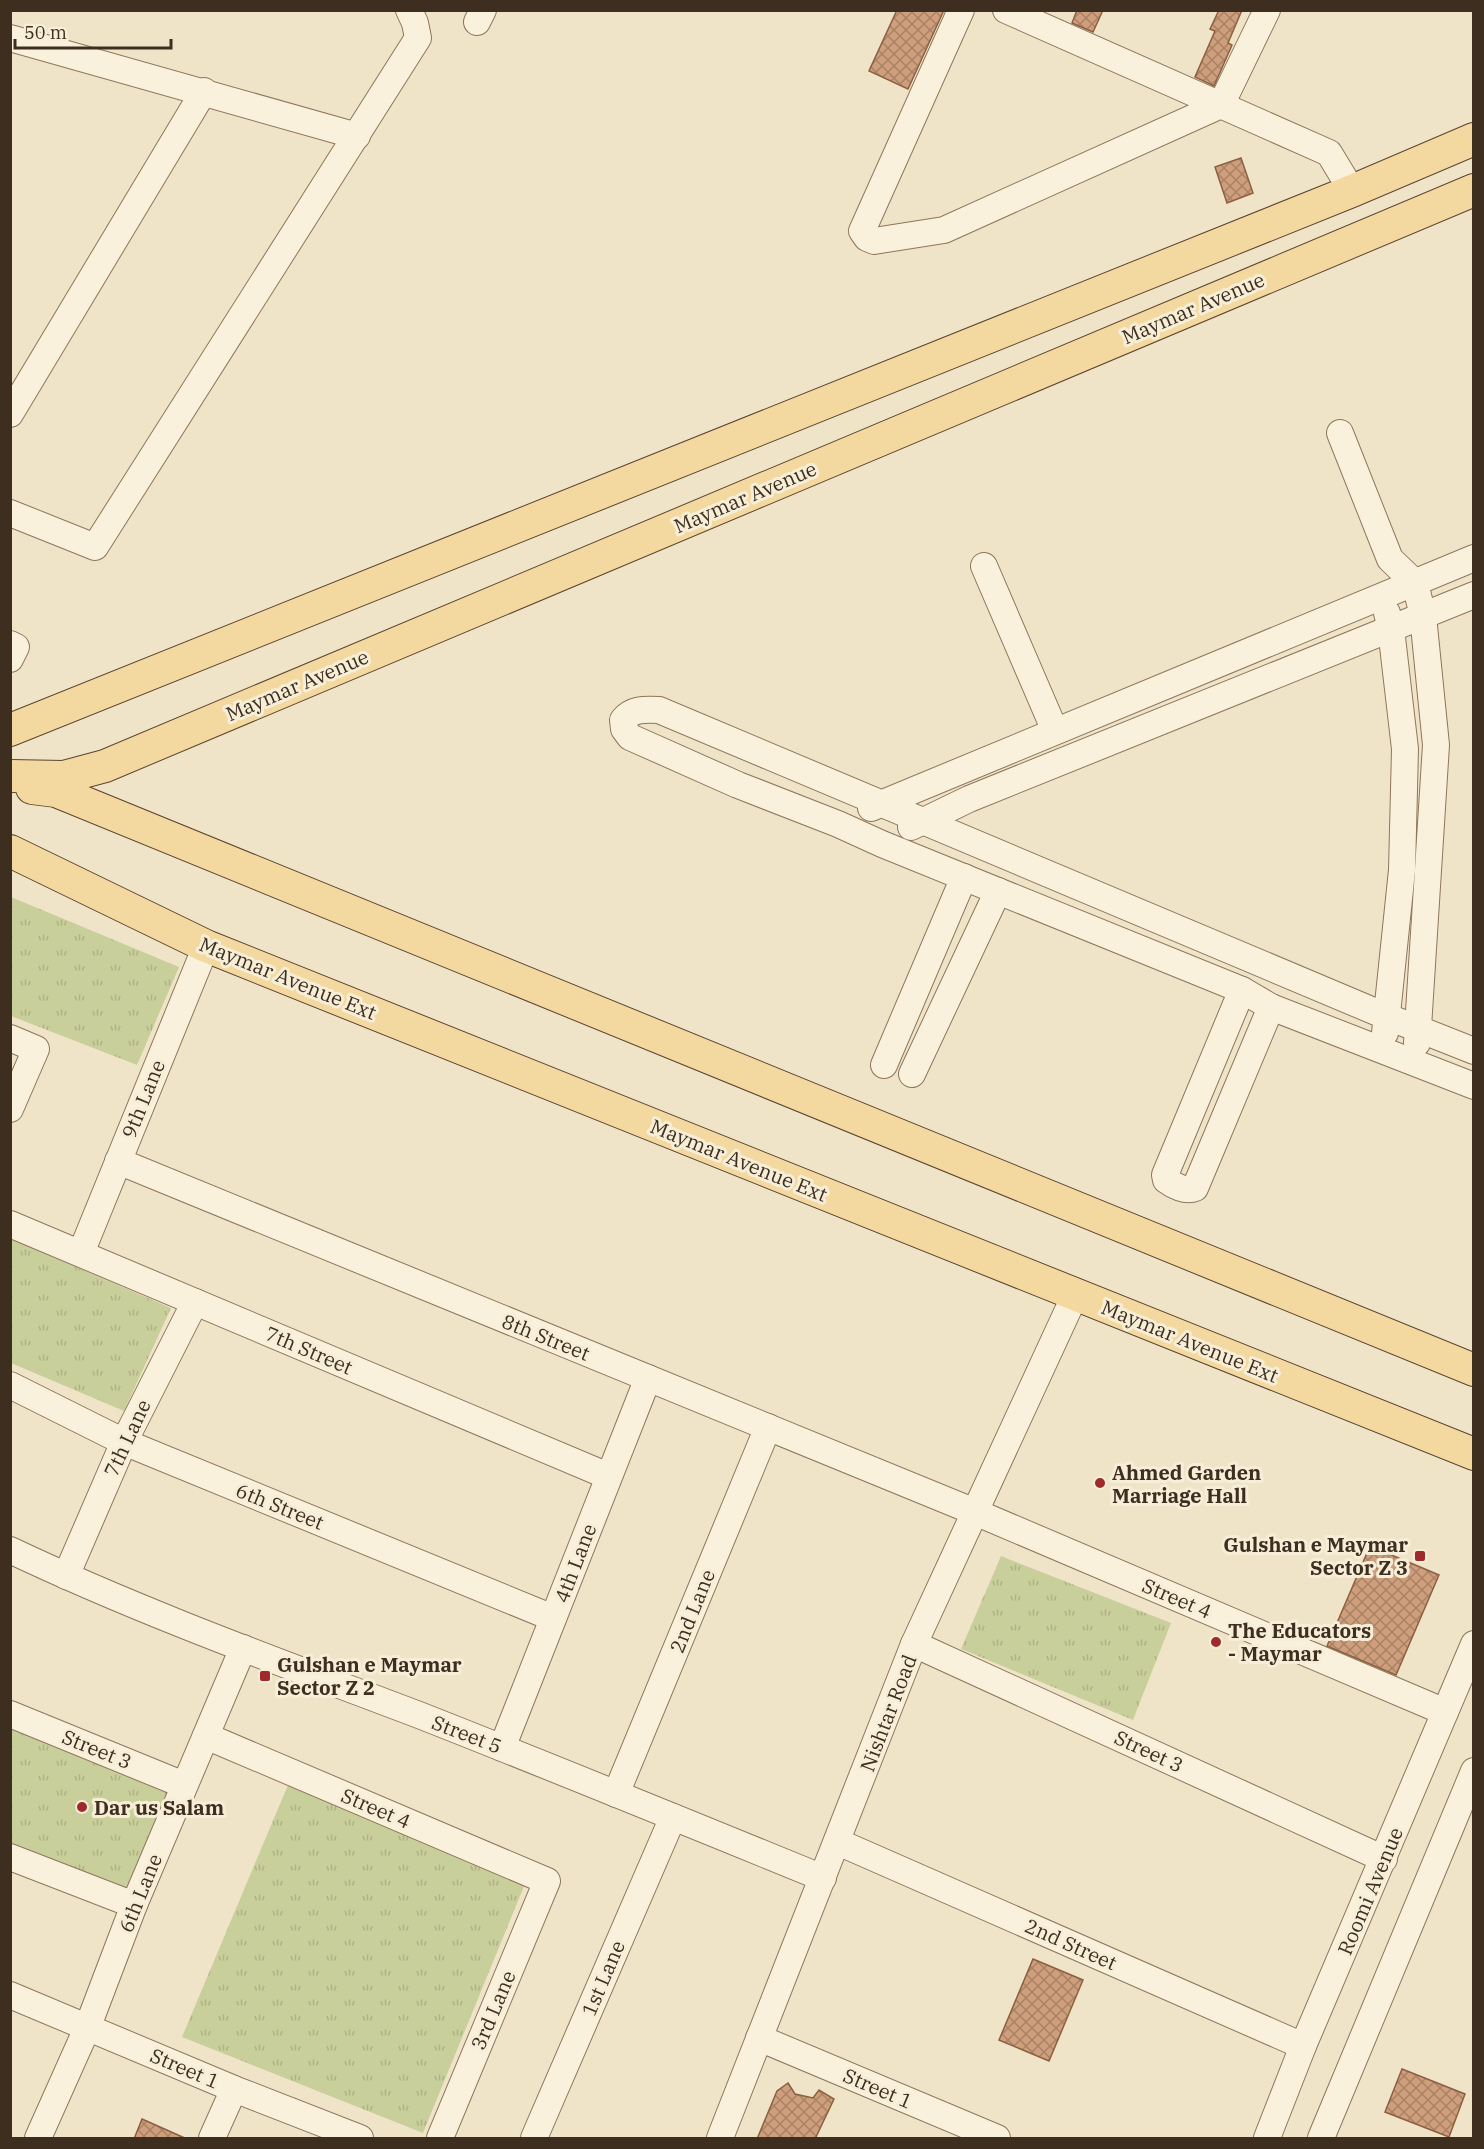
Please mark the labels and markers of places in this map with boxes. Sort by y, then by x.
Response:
place label: Ahmed Garden Marriage Hall [1112,1459,1261,1509]
marker: Ahmed Garden Marriage Hall [1093,1476,1107,1490]
place label: Gulshan e Maymar Sector Z 3 [1223,1531,1408,1581]
marker: Gulshan e Maymar Sector Z 3 [1413,1549,1427,1563]
place label: The Educators - Maymar [1228,1617,1371,1667]
marker: The Educators - Maymar [1209,1635,1223,1649]
place label: Gulshan e Maymar Sector Z 2 [277,1651,462,1701]
marker: Gulshan e Maymar Sector Z 2 [258,1669,272,1683]
place label: Dar us Salam [94,1794,224,1821]
marker: Dar us Salam [75,1800,89,1814]

